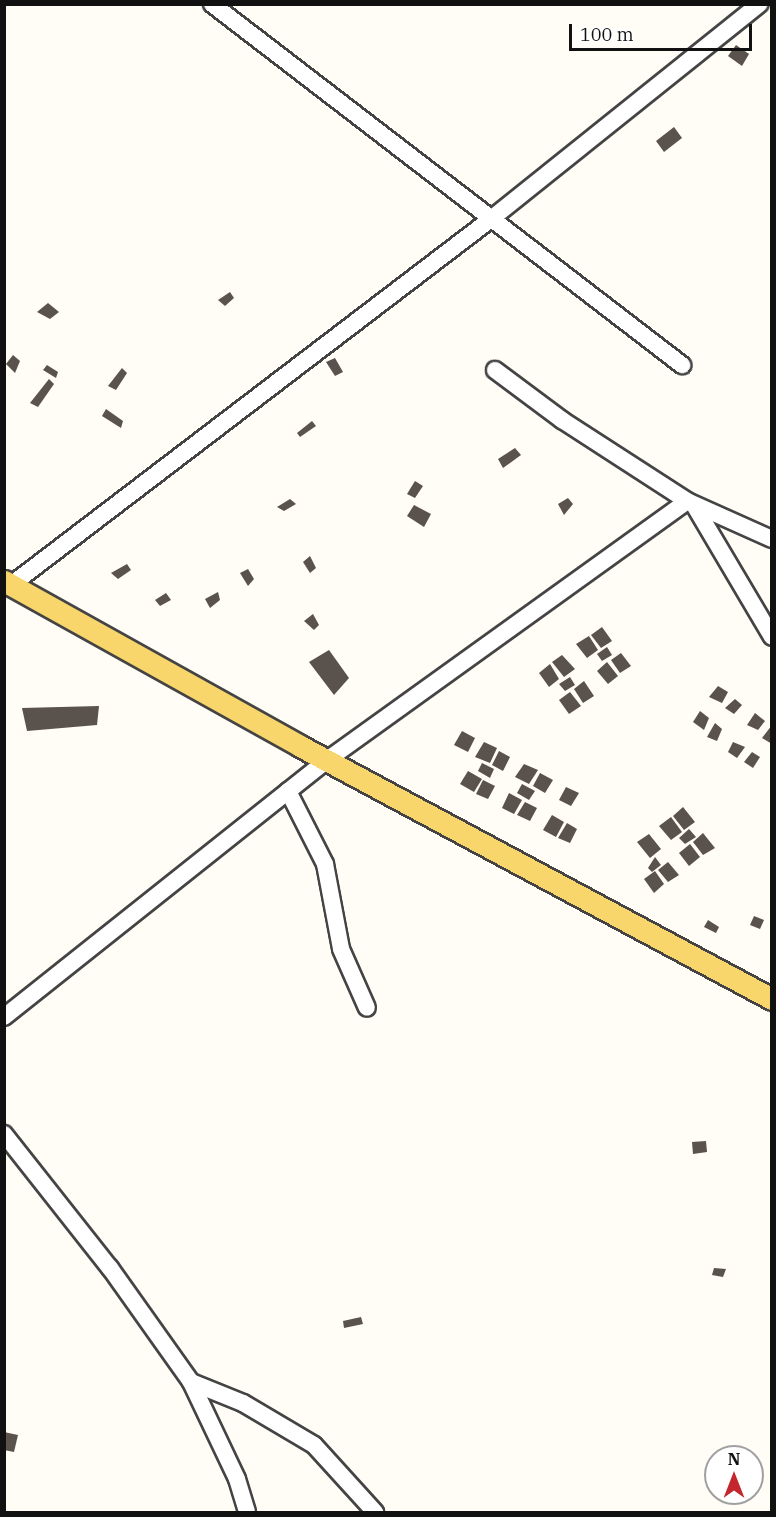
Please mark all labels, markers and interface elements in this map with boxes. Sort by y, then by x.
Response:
scale bar [572,12,755,50]
text: 100 m [580,23,634,46]
north arrow [704,1445,764,1505]
text: N [728,1449,740,1469]

